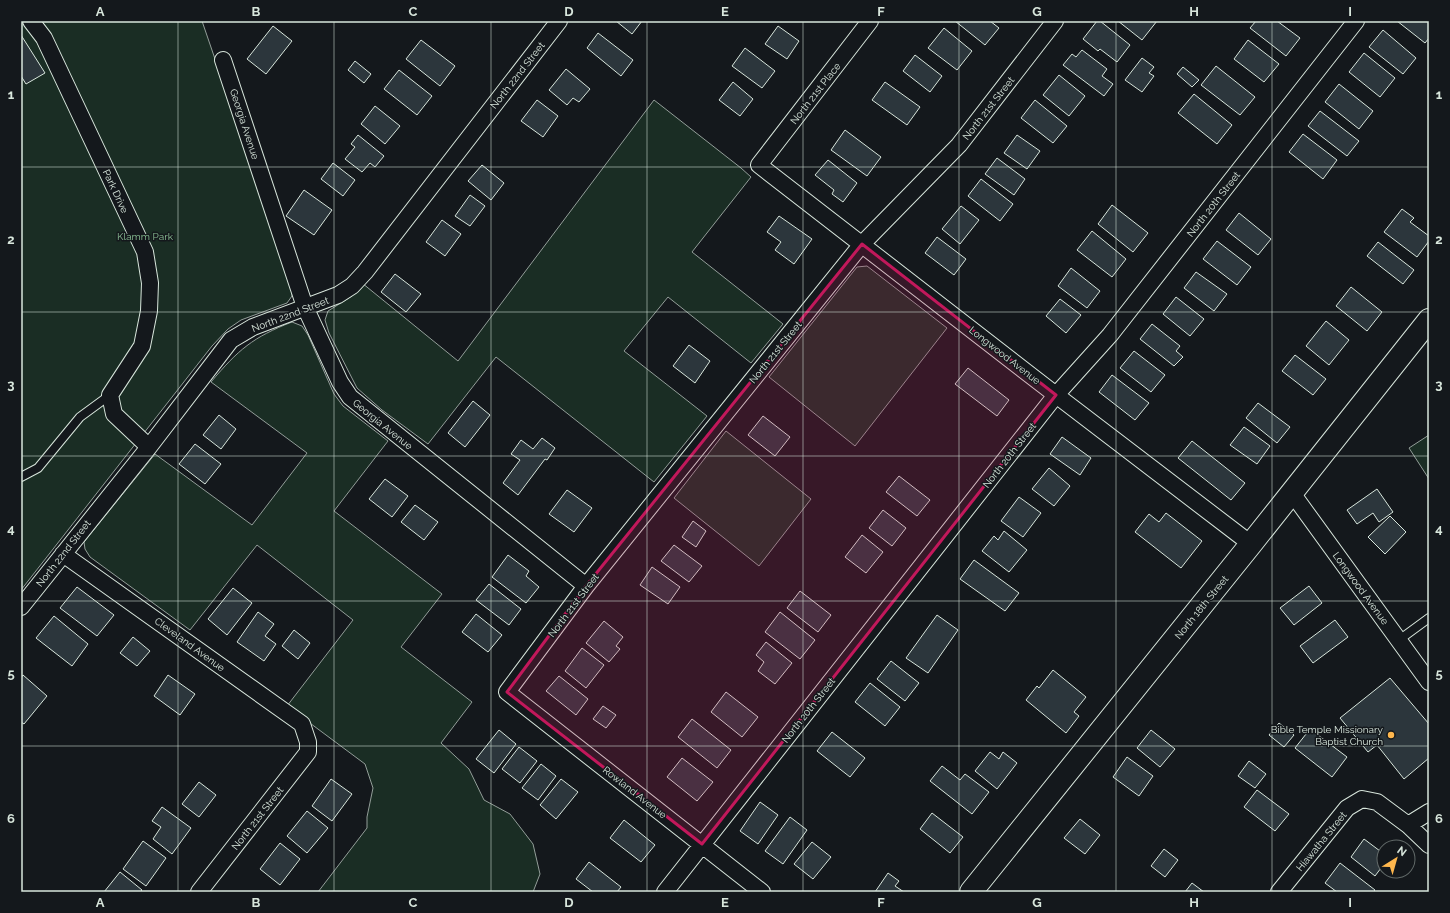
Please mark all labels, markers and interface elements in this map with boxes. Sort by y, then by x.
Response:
text: A [96,4,105,19]
text: B [252,4,261,19]
text: C [409,4,418,19]
text: D [564,4,574,19]
text: E [721,4,729,19]
text: F [877,4,885,19]
text: G [1032,4,1042,19]
text: H [1189,4,1199,19]
text: I [1348,4,1352,19]
street label: North 22nd Street [488,39,547,111]
street label: North 21st Place [788,60,843,126]
street label: North 21st Street [960,74,1017,142]
text: 1 [8,87,15,102]
text: 1 [1436,87,1443,102]
street label: Georgia Avenue [228,88,261,161]
street label: Park Drive [101,168,130,215]
street label: North 20th Street [1185,169,1243,239]
park label: Klamm Park [117,231,174,242]
text: 2 [7,232,15,247]
text: 2 [1435,232,1443,247]
street label: North 22nd Street [250,294,331,334]
street label: North 21st Street [747,319,804,386]
street label: Longwood Avenue [967,324,1042,387]
text: 3 [7,377,15,392]
text: 3 [1435,377,1443,392]
street label: Georgia Avenue [351,397,415,452]
street label: North 20th Street [981,420,1039,490]
street label: North 22nd Street [34,517,93,589]
text: 4 [7,521,15,536]
text: 4 [1435,521,1443,536]
street label: Longwood Avenue [1331,550,1391,627]
street label: North 21st Street [546,571,601,639]
street label: North 18th Street [1172,573,1231,641]
street label: Cleveland Avenue [153,615,227,674]
text: 5 [7,666,15,681]
text: 5 [1435,666,1443,681]
street label: North 20th Street [780,675,838,745]
place label: Bible Temple Missionary Baptist Church [1271,724,1384,747]
marker: Bible Temple Missionary Baptist Church [1386,730,1396,740]
street label: Rowland Avenue [601,764,669,821]
street label: North 21st Street [229,784,286,852]
street label: Hiawatha Street [1294,809,1349,873]
text: 6 [7,811,15,826]
text: 6 [1435,811,1443,826]
north arrow [1376,839,1416,879]
text: N [1394,844,1409,859]
text: A [96,895,105,910]
text: B [252,895,261,910]
text: C [409,895,418,910]
text: D [564,895,574,910]
text: E [721,895,729,910]
text: F [877,895,885,910]
text: G [1032,895,1042,910]
text: H [1189,895,1199,910]
text: I [1348,895,1352,910]

